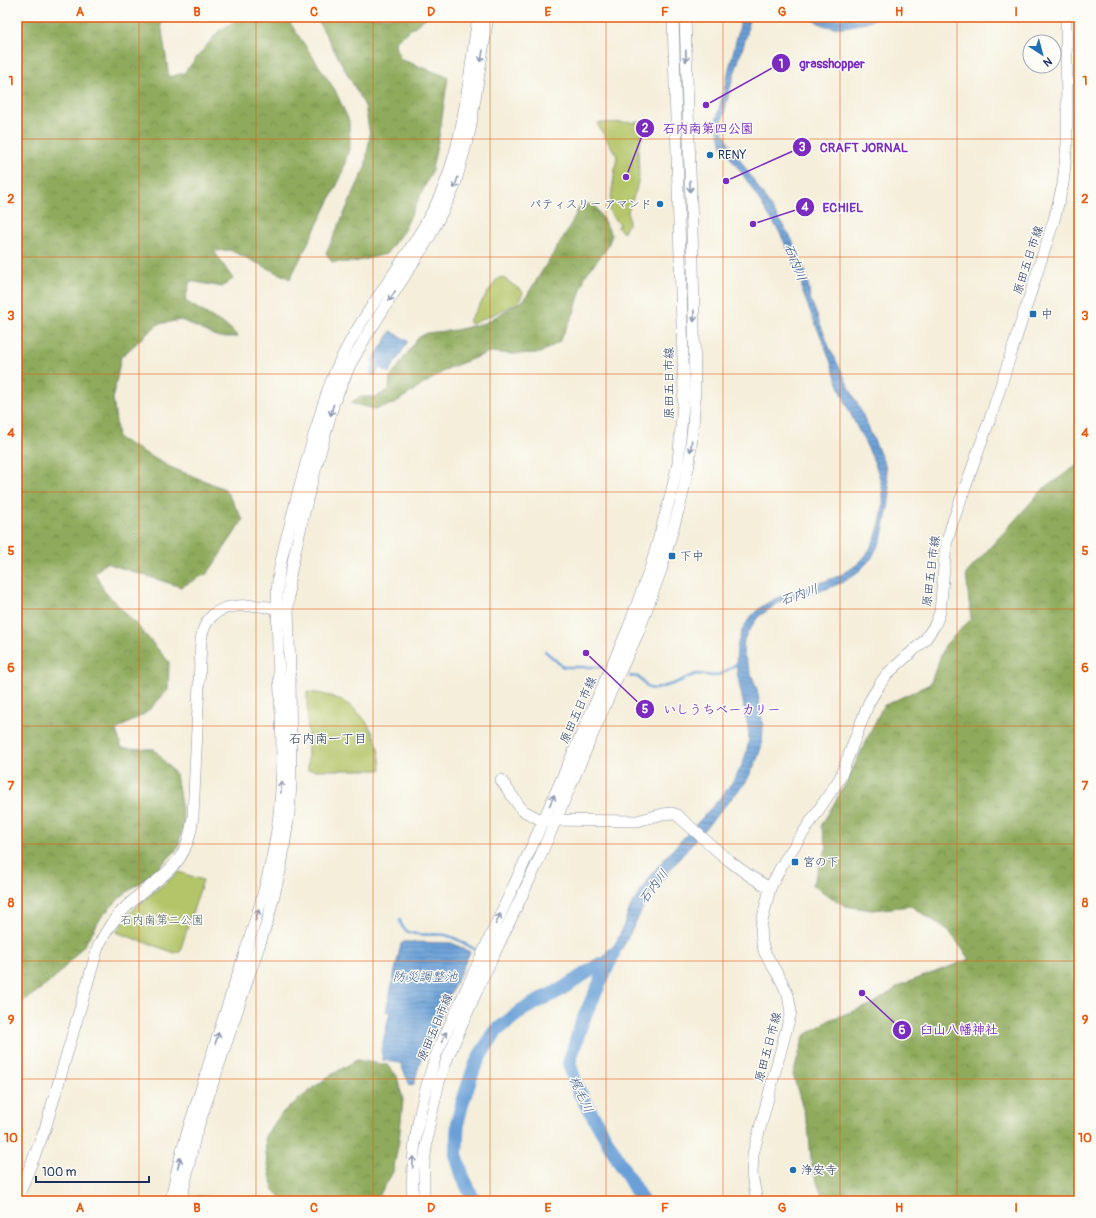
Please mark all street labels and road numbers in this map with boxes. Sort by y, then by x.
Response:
street label: 原田五日市線 [1010,224,1047,297]
street label: 原田五日市線 [662,347,677,419]
street label: 原田五日市線 [920,534,943,608]
street label: 原田五日市線 [557,674,600,746]
street label: 原田五日市線 [414,991,456,1063]
street label: 原田五日市線 [752,1010,785,1084]

